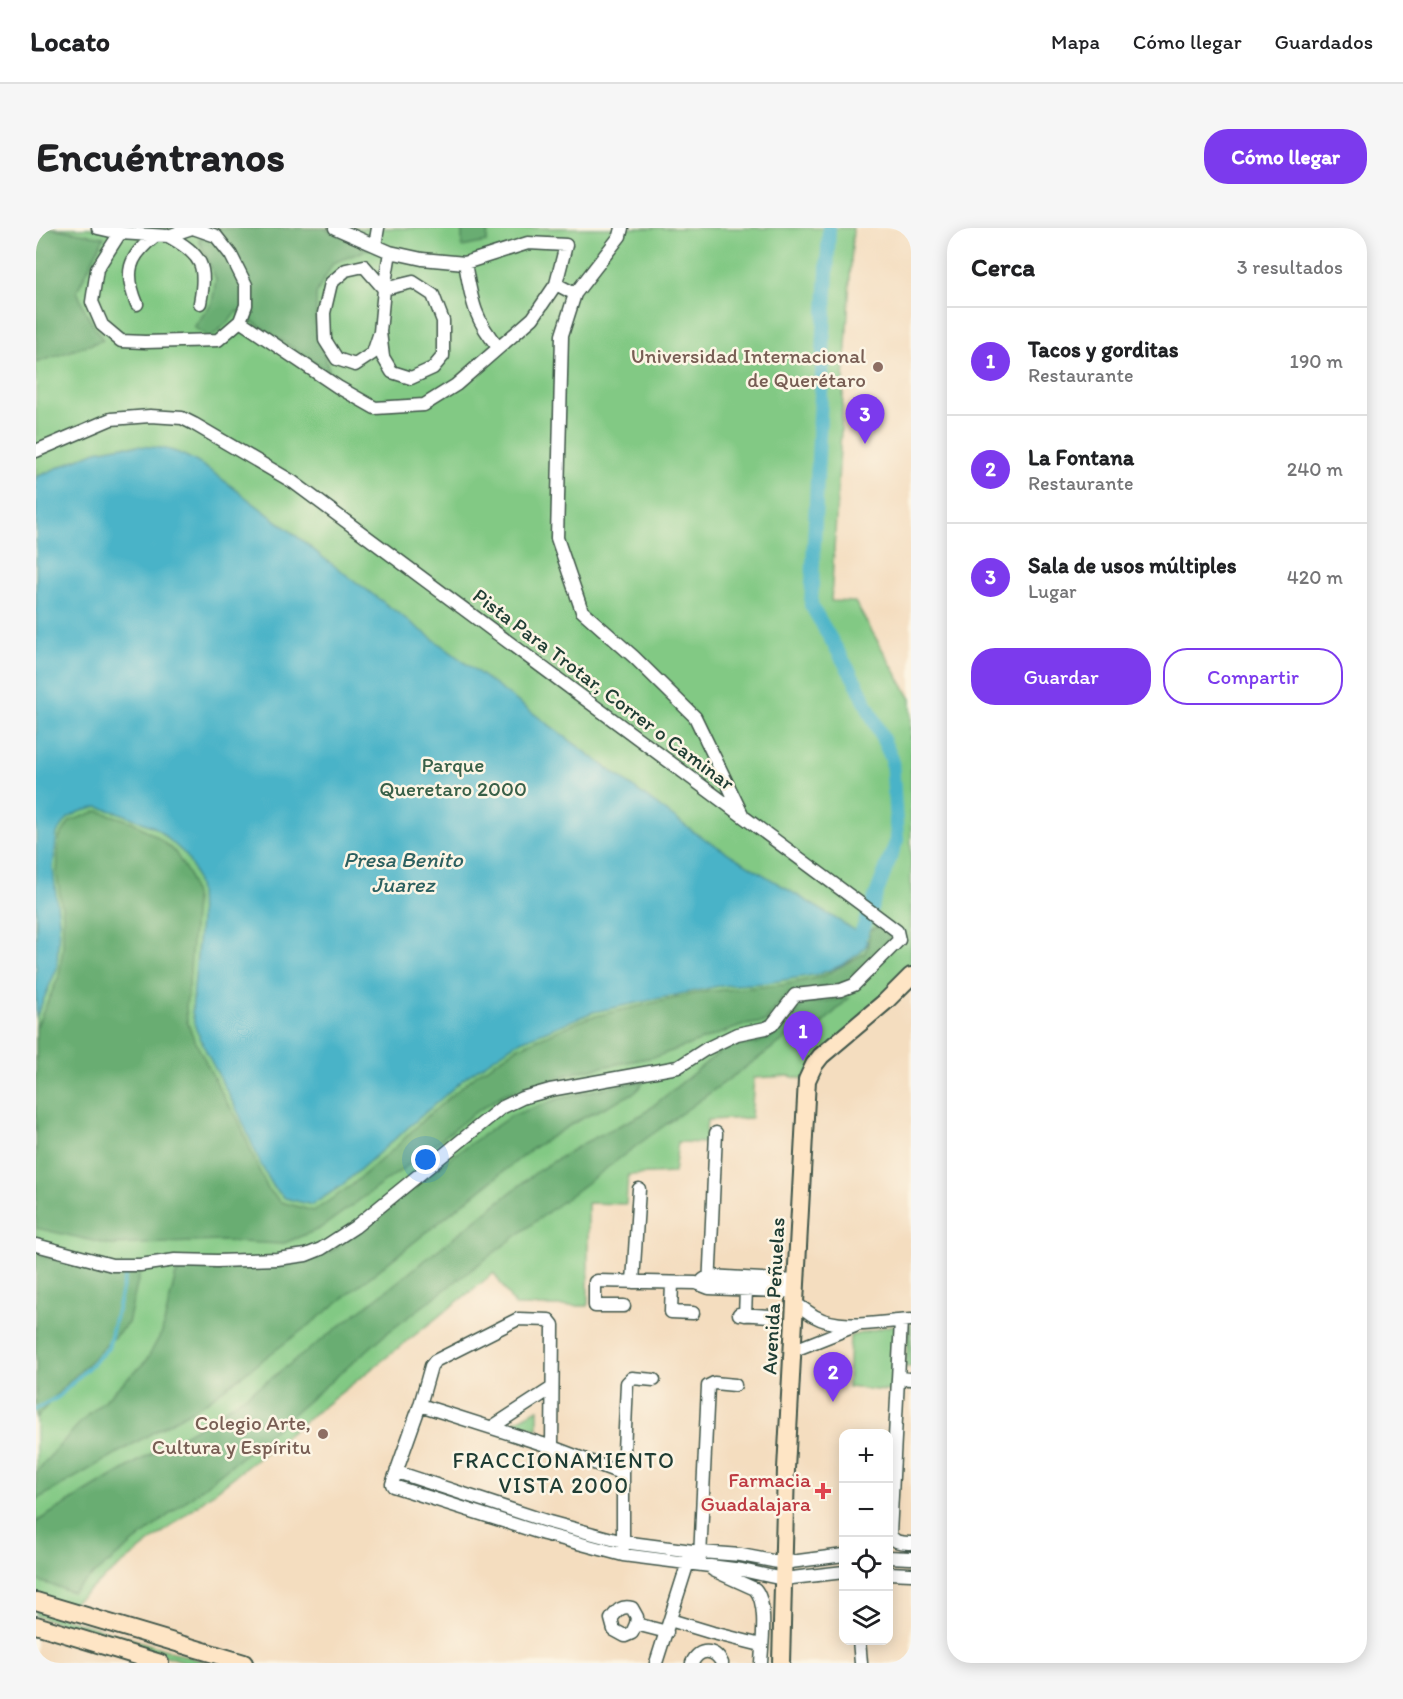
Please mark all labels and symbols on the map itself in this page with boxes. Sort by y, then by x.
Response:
place label: Universidad Internacional de Querétaro [631,343,866,392]
marker: Universidad Internacional de Querétaro [871,360,885,374]
pin: 3 [846,394,884,444]
street label: Pista Para Trotar, Correr o Caminar [468,582,740,796]
park label: Parque Queretaro 2000 [379,752,527,801]
water label: Presa Benito Juarez [343,846,464,898]
pin: 1 [784,1012,822,1061]
your location [411,1145,440,1174]
street label: Avenida Peñuelas [756,1217,790,1375]
pin: 2 [814,1352,852,1402]
place label: Colegio Arte, Cultura y Espíritu [152,1410,311,1459]
marker: Colegio Arte, Cultura y Espíritu [316,1427,330,1441]
district label: FRACCIONAMIENTO VISTA 2000 [453,1447,675,1499]
place label: Farmacia Guadalajara [700,1467,811,1516]
marker: Farmacia Guadalajara [816,1484,830,1498]

